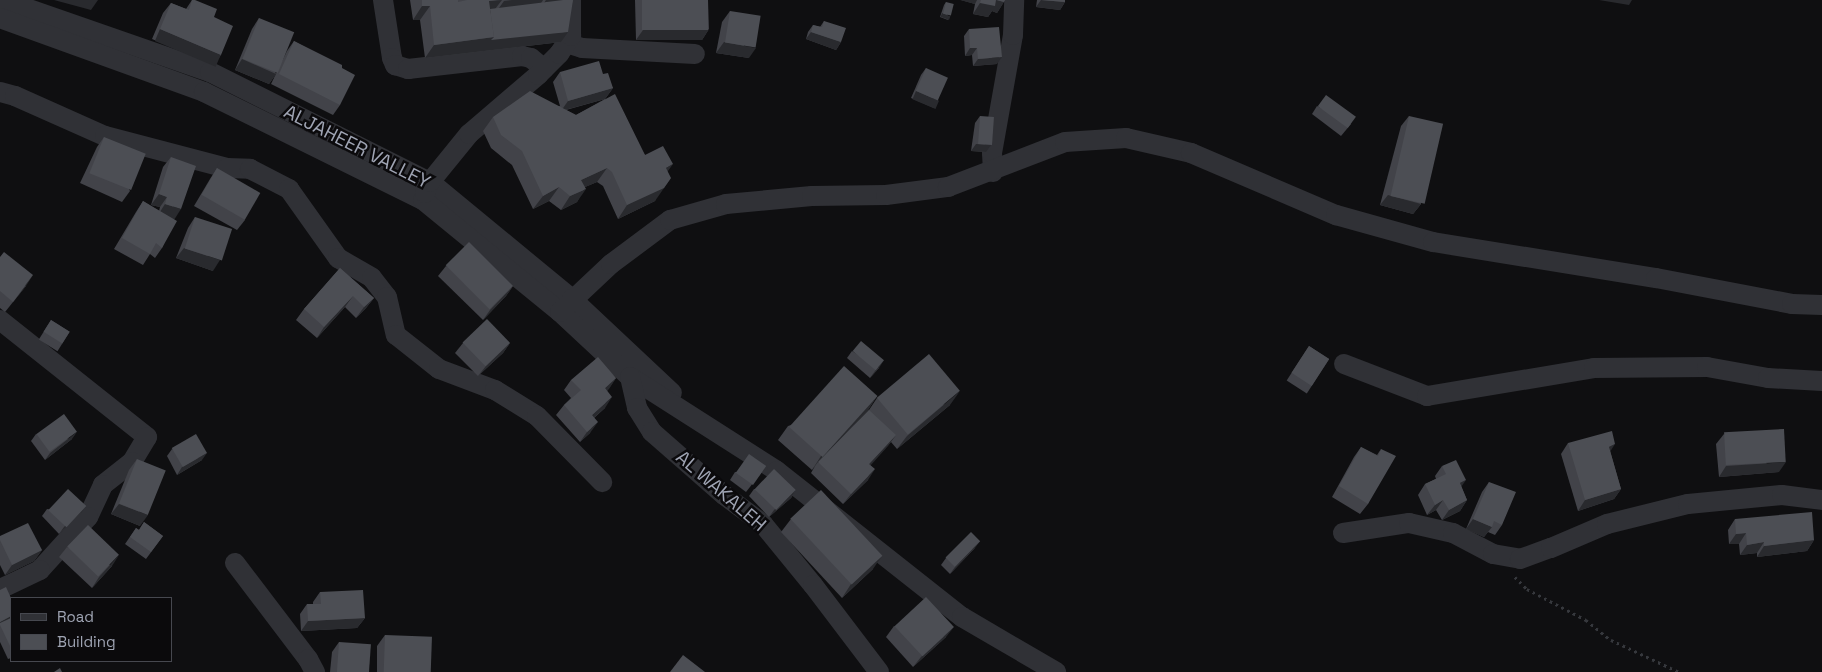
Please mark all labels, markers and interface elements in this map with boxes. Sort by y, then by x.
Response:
street label: ALJAHEER VALLEY [280,100,434,194]
street label: AL WAKALEH [671,446,771,536]
legend [10,597,172,662]
text: Road [57,607,94,626]
text: Building [57,632,116,651]

